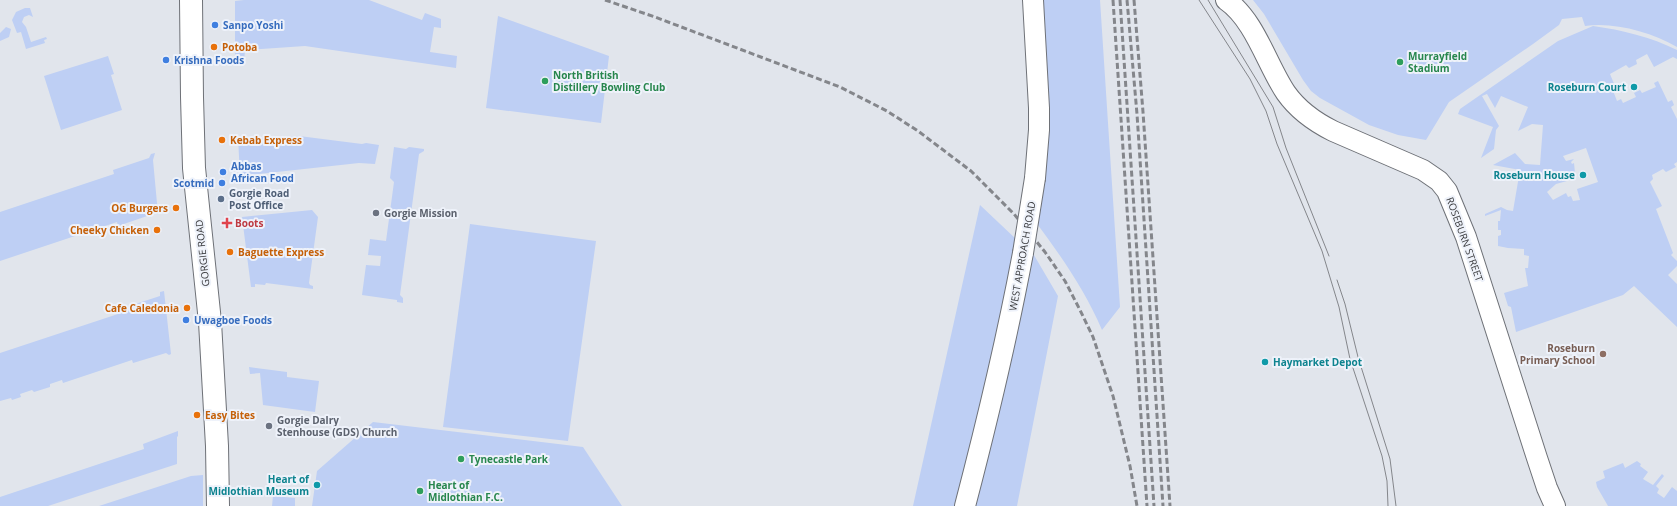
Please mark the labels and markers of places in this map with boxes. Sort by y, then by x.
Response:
place label: Sanpo Yoshi [223,18,283,32]
marker: Sanpo Yoshi [210,20,220,30]
place label: Potoba [222,40,257,54]
marker: Potoba [209,42,219,52]
place label: Murrayfield Stadium [1408,49,1467,75]
place label: Krishna Foods [174,53,244,67]
marker: Krishna Foods [161,55,171,65]
marker: Murrayfield Stadium [1395,57,1405,67]
place label: North British Distillery Bowling Club [553,68,665,94]
marker: North British Distillery Bowling Club [540,76,550,86]
place label: Roseburn Court [1548,80,1627,94]
marker: Roseburn Court [1629,82,1639,92]
place label: Kebab Express [230,133,302,147]
marker: Kebab Express [217,135,227,145]
place label: Abbas African Food [231,159,294,185]
marker: Abbas African Food [218,167,228,177]
place label: Roseburn House [1493,168,1575,182]
marker: Roseburn House [1578,170,1588,180]
place label: Scotmid [174,176,214,190]
marker: Scotmid [217,178,227,188]
place label: Gorgie Road Post Office [229,186,289,212]
marker: Gorgie Road Post Office [216,194,226,204]
place label: OG Burgers [111,201,168,215]
marker: OG Burgers [171,203,181,213]
place label: Gorgie Mission [384,206,457,220]
marker: Gorgie Mission [371,208,381,218]
place label: Boots [235,216,263,230]
marker: Boots [222,218,232,228]
place label: Cheeky Chicken [70,223,149,237]
marker: Cheeky Chicken [152,225,162,235]
place label: Baguette Express [238,245,324,259]
marker: Baguette Express [225,247,235,257]
place label: Cafe Caledonia [105,301,179,315]
marker: Cafe Caledonia [182,303,192,313]
place label: Uwagboe Foods [194,313,272,327]
marker: Uwagboe Foods [181,315,191,325]
place label: Roseburn Primary School [1520,341,1595,367]
marker: Roseburn Primary School [1598,349,1608,359]
place label: Haymarket Depot [1273,355,1363,369]
marker: Haymarket Depot [1260,357,1270,367]
place label: Easy Bites [205,408,255,422]
marker: Easy Bites [192,410,202,420]
place label: Gorgie Dalry Stenhouse (GDS) Church [277,413,397,439]
marker: Gorgie Dalry Stenhouse (GDS) Church [264,421,274,431]
place label: Tynecastle Park [469,452,549,466]
marker: Tynecastle Park [456,454,466,464]
place label: Heart of Midlothian Museum [209,472,310,498]
place label: Heart of Midlothian F.C. [428,478,503,504]
marker: Heart of Midlothian Museum [312,480,322,490]
marker: Heart of Midlothian F.C. [415,486,425,496]

